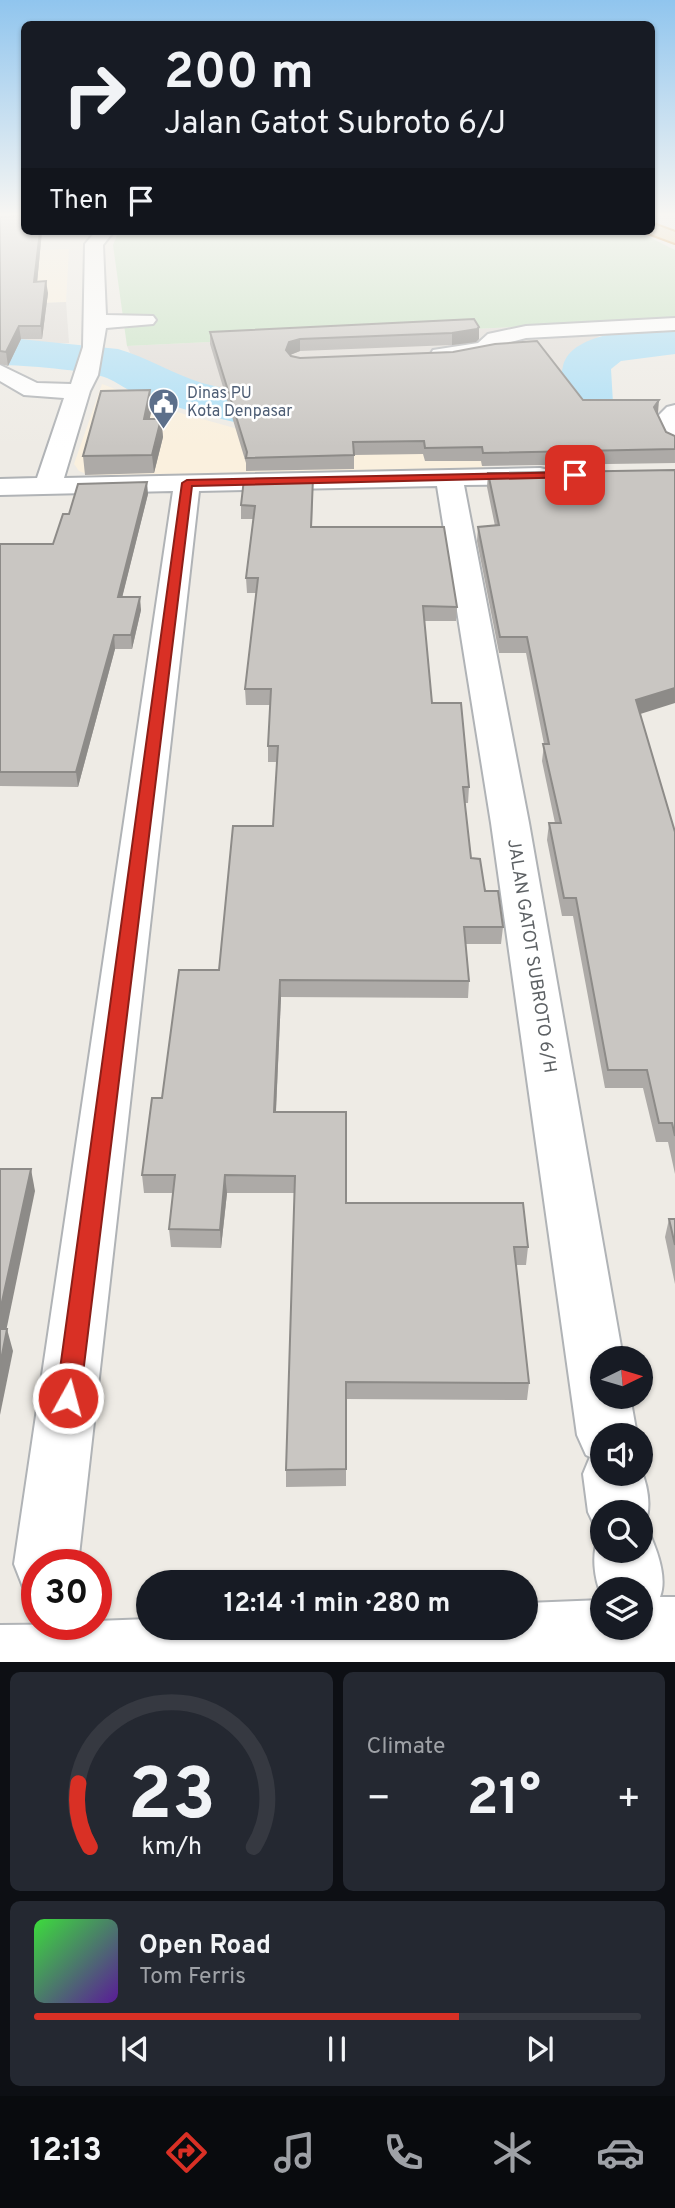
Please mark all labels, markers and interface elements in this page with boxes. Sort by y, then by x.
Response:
text: 200 m [164,44,314,106]
icon: right [49,49,140,140]
text: Jalan Gatot Subroto 6/J [164,105,506,145]
icon: arrive [122,182,160,220]
text: Then [49,185,108,218]
place label: Dinas PU Kota Denpasar [187,384,293,422]
public building icon: Dinas PU Kota Denpasar [147,386,181,430]
pin [545,445,605,505]
icon: arrive [556,456,594,494]
street label: JALAN GATOT SUBROTO 6/H [501,837,561,1075]
north arrow [590,1346,653,1409]
map controls [590,1346,653,1640]
position arrow [31,1361,105,1435]
button: sound [590,1423,653,1486]
button: search [590,1500,653,1563]
speed limit sign: 30 [21,1549,112,1640]
button: layers [590,1577,653,1640]
text: 12:14 · 1 min · 280 m [224,1588,450,1621]
text: Climate [367,1733,445,1762]
text: 23 [127,1754,215,1846]
text: 21° [467,1767,541,1833]
text: − [367,1776,391,1825]
text: + [616,1776,641,1825]
text: km/h [141,1832,202,1864]
text: Open Road [139,1930,271,1963]
text: Tom Ferris [139,1963,246,1992]
icon: previous [116,2030,154,2068]
icon: pause [318,2030,356,2068]
icon: next [521,2030,559,2068]
icon: directions [162,2128,211,2177]
icon: music [270,2128,319,2177]
icon: phone [379,2128,428,2177]
icon: climate [488,2128,537,2177]
icon: car [596,2128,645,2177]
text: 12:13 [30,2132,102,2172]

